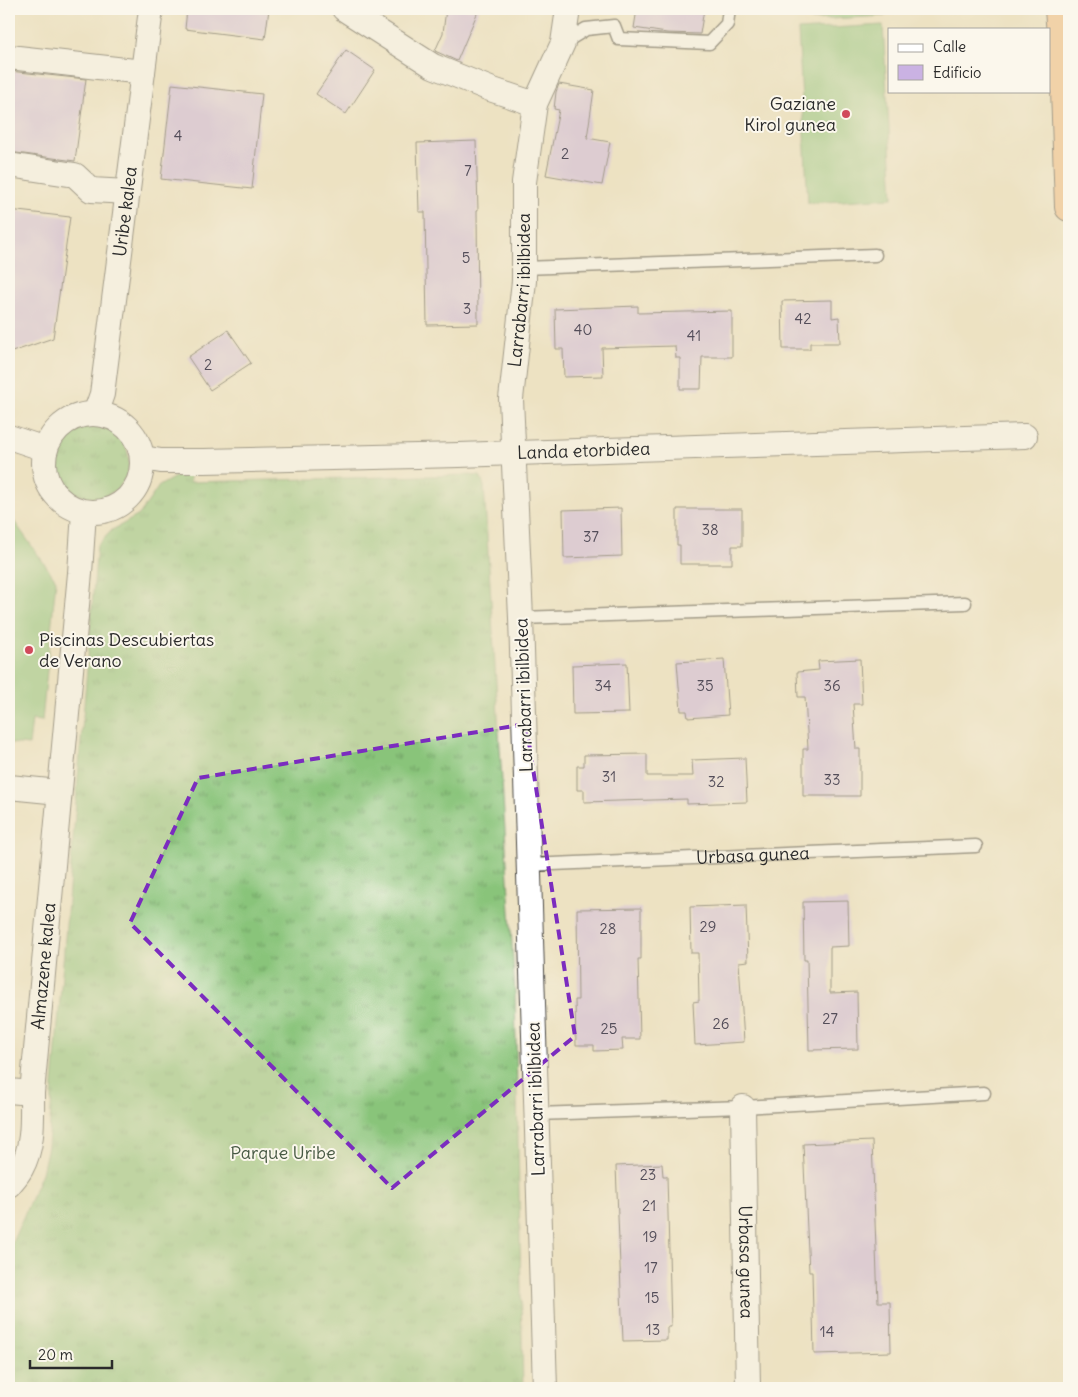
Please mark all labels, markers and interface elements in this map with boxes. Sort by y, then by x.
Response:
legend [888,28,1050,92]
text: Calle [933,37,966,56]
text: Edificio [933,63,981,82]
place label: Gaziane Kirol gunea [744,92,836,136]
marker: Gaziane Kirol gunea [840,108,852,120]
house number: 4 [174,126,183,145]
house number: 2 [561,144,569,163]
house number: 7 [464,161,472,180]
street label: Uribe kalea [108,165,142,258]
street label: Larrabarri ibilbidea [503,213,535,368]
house number: 5 [462,248,470,267]
house number: 3 [463,299,471,318]
house number: 42 [795,309,811,328]
house number: 40 [574,320,592,339]
house number: 41 [687,326,701,345]
house number: 2 [204,355,212,374]
street label: Landa etorbidea [517,437,651,464]
house number: 38 [701,520,719,539]
house number: 37 [583,527,599,546]
street label: Larrabarri ibilbidea [509,617,538,773]
place label: Piscinas Descubiertas de Verano [39,628,214,672]
marker: Piscinas Descubiertas de Verano [23,644,35,656]
house number: 34 [594,676,612,695]
house number: 35 [696,676,714,695]
house number: 36 [823,676,841,695]
house number: 31 [602,767,616,786]
house number: 33 [823,770,841,789]
house number: 32 [708,772,724,791]
street label: Urbasa gunea [696,841,810,869]
street label: Almazene kalea [26,902,61,1031]
house number: 29 [700,917,716,936]
house number: 28 [600,919,616,938]
house number: 27 [822,1009,838,1028]
house number: 26 [713,1014,729,1033]
house number: 25 [601,1019,617,1038]
street label: Larrabarri ibilbidea [521,1021,550,1177]
park label: Parque Uribe [230,1141,336,1164]
house number: 23 [640,1165,656,1184]
house number: 21 [642,1196,656,1215]
street label: Urbasa gunea [734,1205,759,1319]
house number: 19 [643,1227,657,1246]
house number: 17 [644,1258,658,1277]
house number: 15 [645,1288,659,1307]
house number: 13 [646,1320,660,1339]
house number: 14 [820,1322,835,1341]
scale bar [30,1337,112,1369]
text: 20 m [38,1345,73,1364]

